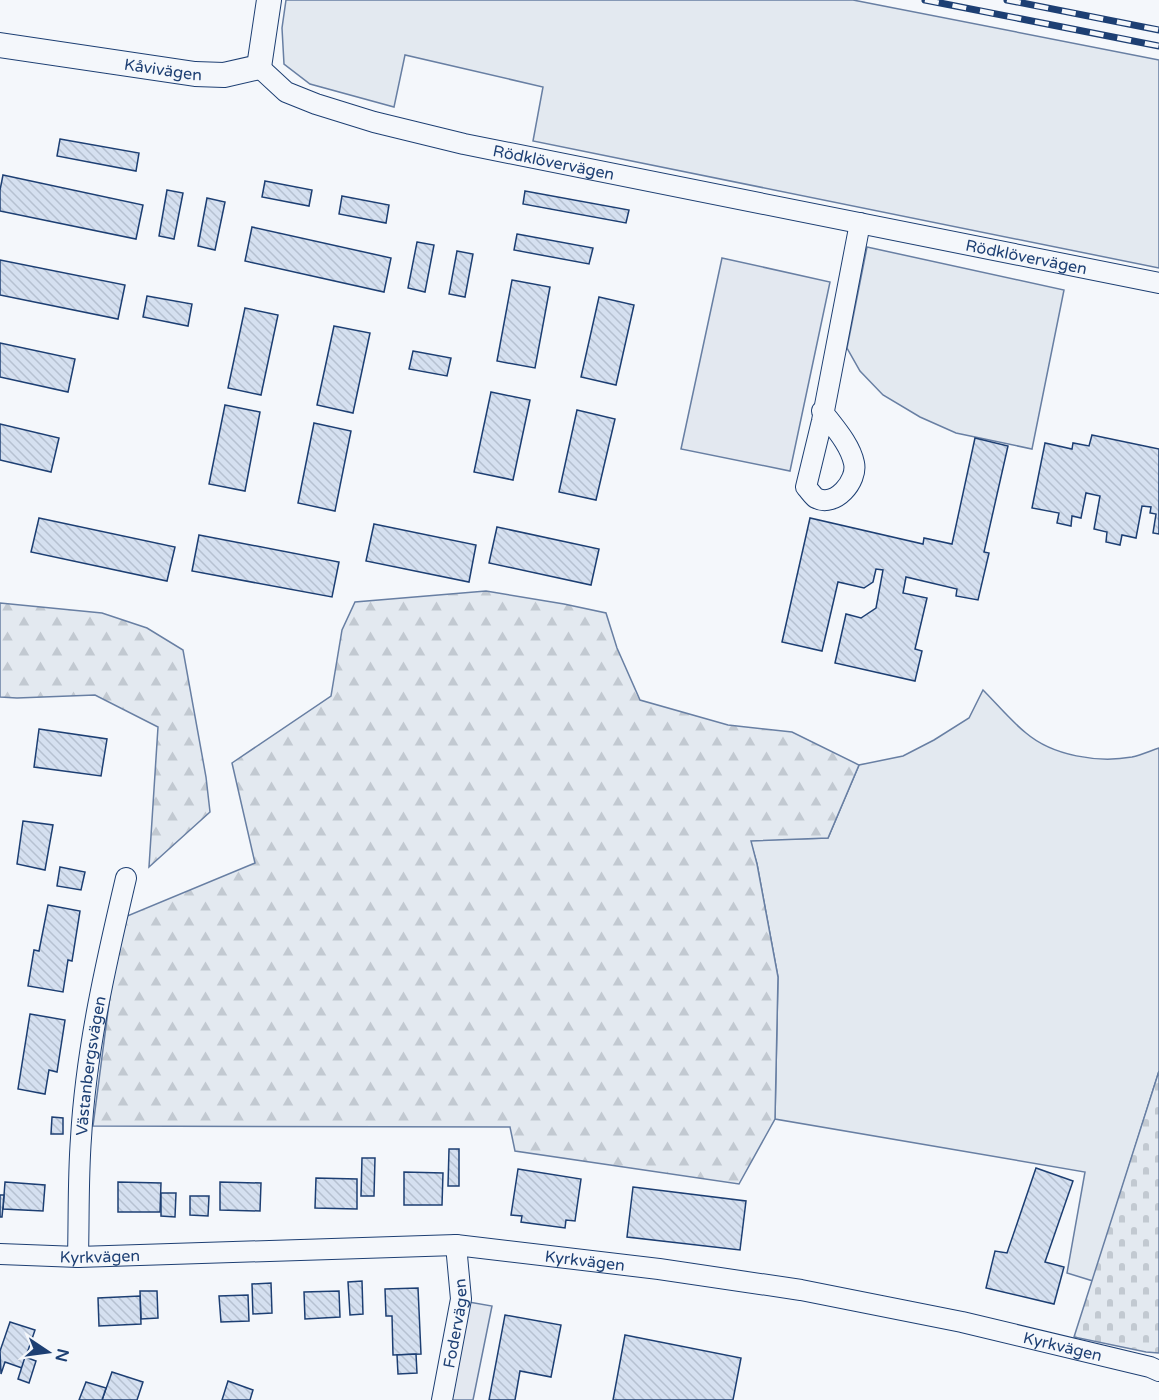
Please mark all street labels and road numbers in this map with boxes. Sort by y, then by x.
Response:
street label: Kåvivägen [123,55,202,85]
street label: Rödklövervägen [491,141,616,185]
street label: Rödklövervägen [964,236,1089,279]
street label: Västanbergsvägen [72,994,111,1136]
street label: Kyrkvägen [59,1246,141,1268]
street label: Kyrkvägen [544,1247,626,1276]
street label: Fodervägen [439,1278,472,1370]
street label: Kyrkvägen [1021,1328,1104,1366]

